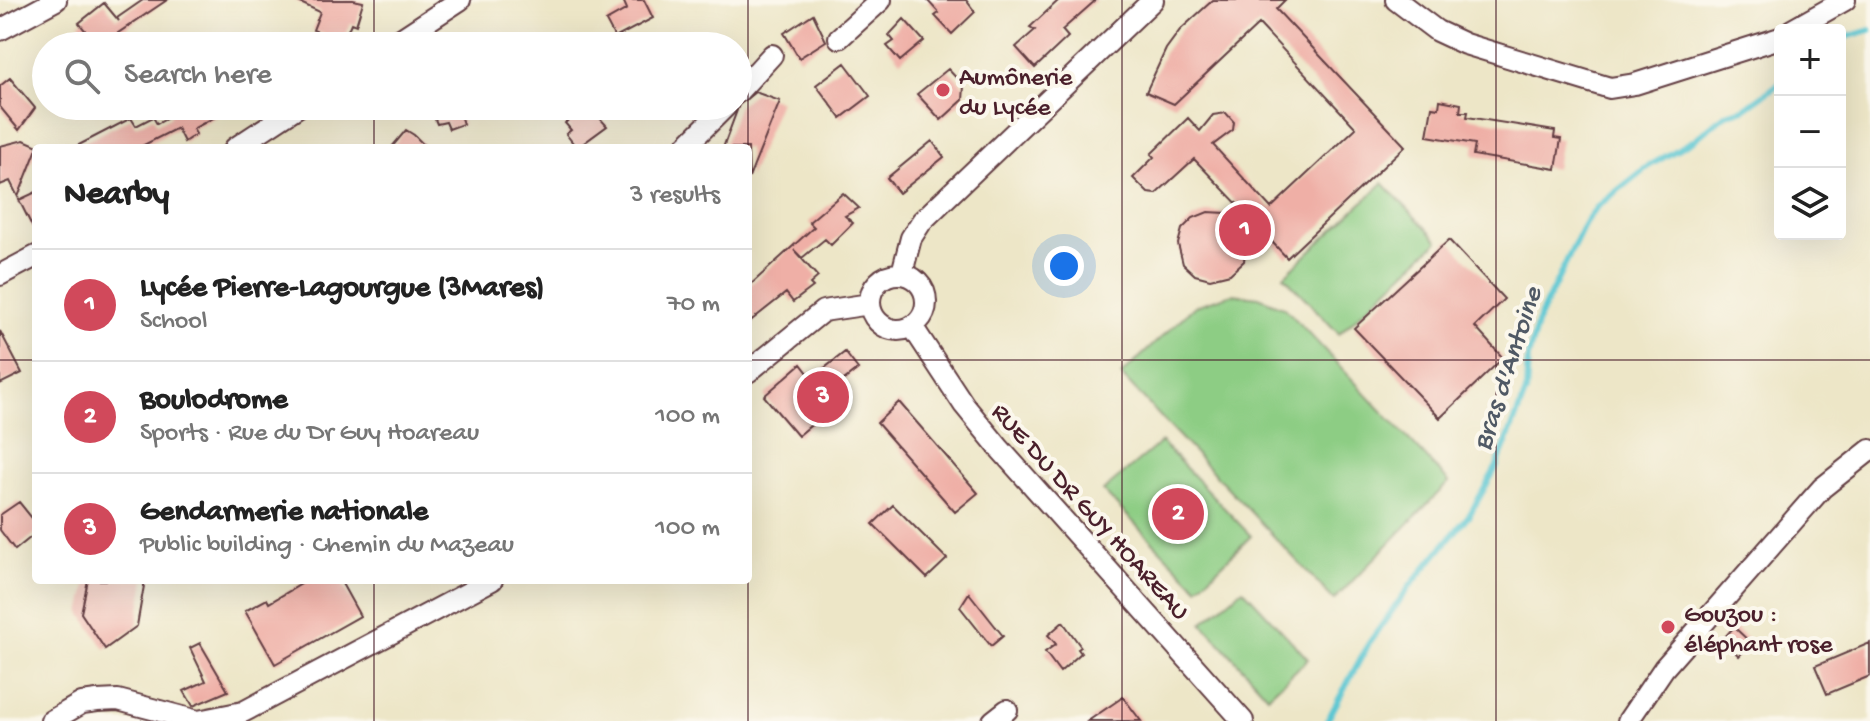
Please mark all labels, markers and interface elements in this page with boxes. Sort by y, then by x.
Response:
map controls [1774,24,1846,240]
button: + [1774,24,1846,96]
search box [32,32,752,120]
icon: search [60,54,104,98]
text: Search here [124,59,272,94]
place label: Aumônerie du Lycée [959,64,1073,125]
marker: Aumônerie du Lycée [934,81,952,99]
button: − [1774,96,1846,168]
button: layers [1774,168,1846,240]
text: Nearby [64,176,169,216]
text: 3 results [630,181,720,212]
pin: 1 [1219,200,1271,260]
your location [1044,246,1084,286]
text: Lycée Pierre-Lagourgue (3Mares) [140,272,545,307]
water label: Bras d'Antoine [1467,282,1552,455]
text: 1 [85,290,95,321]
text: 70 m [667,290,720,321]
text: School [140,307,208,338]
pin: 3 [797,367,849,427]
text: Boulodrome [140,384,288,419]
street label: RUE DU DR GUY HOAREAU [983,398,1194,628]
text: 2 [84,402,96,433]
text: 100 m [655,402,720,433]
text: Sports · Rue du Dr Guy Hoareau [140,419,479,450]
pin: 2 [1152,484,1204,544]
text: Gendarmerie nationale [140,496,428,531]
text: 3 [83,514,97,545]
text: 100 m [655,514,720,545]
text: Public building · Chemin du Mazeau [140,531,514,562]
place label: Gouzou : éléphant rose [1684,601,1833,662]
marker: Gouzou : éléphant rose [1659,618,1677,636]

